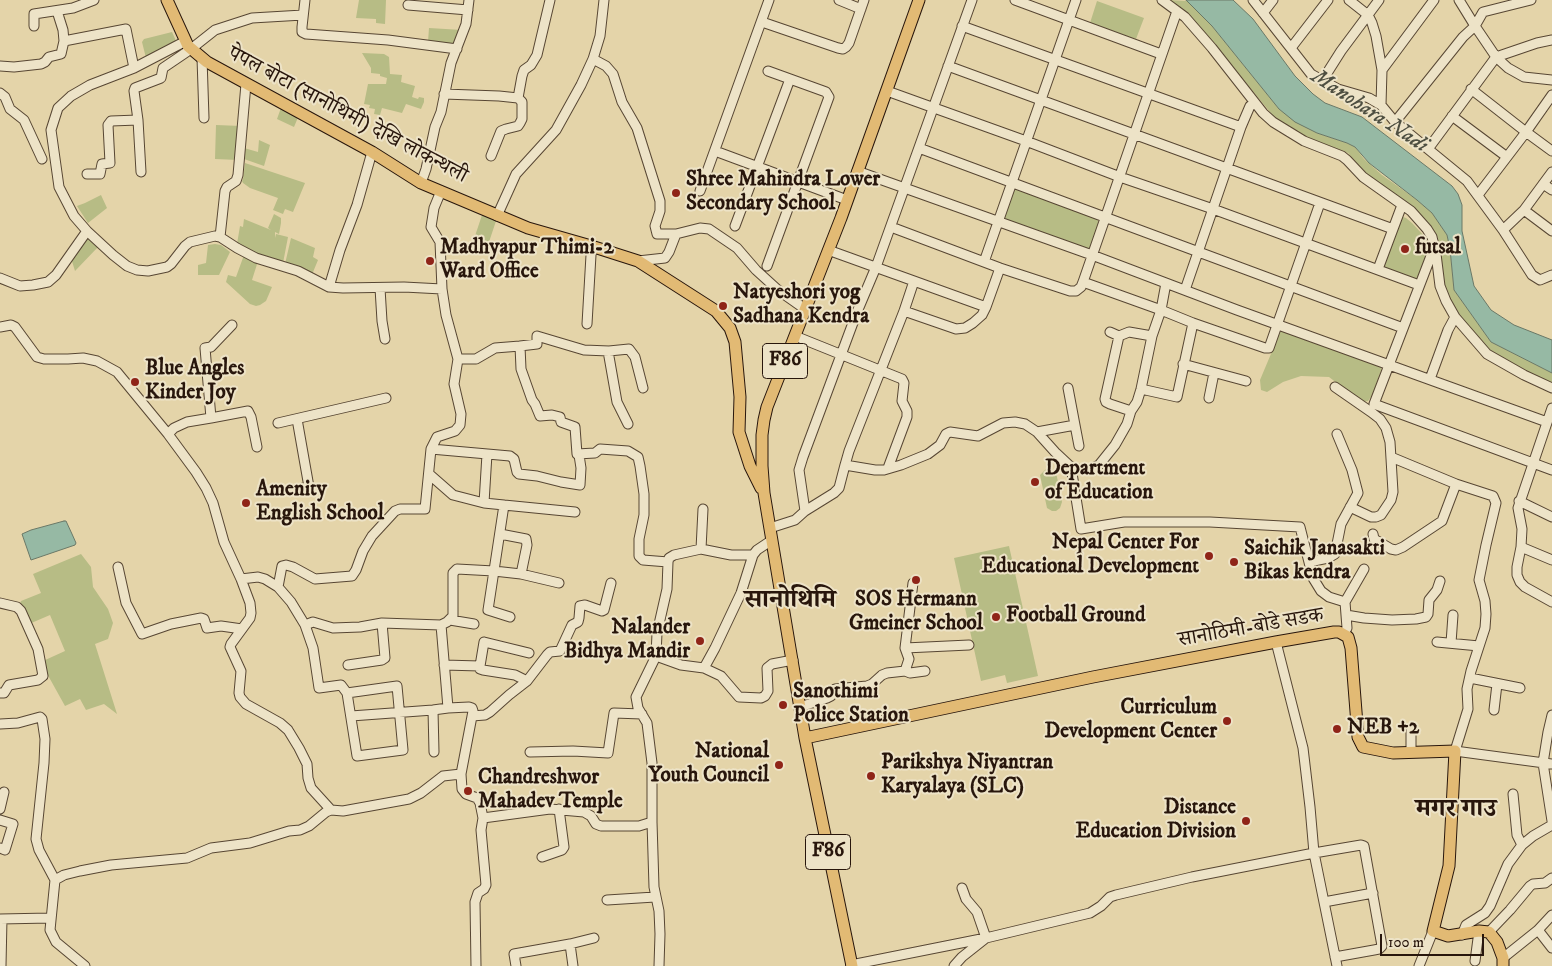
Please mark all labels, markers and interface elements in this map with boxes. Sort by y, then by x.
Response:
street label: पेपल बोटा (सानोथिमी) देखि लोकन्थली [223,42,471,190]
water label: Manohara Nadi [1305,64,1433,160]
place label: Shree Mahindra Lower Secondary School [686,168,880,218]
marker: Shree Mahindra Lower Secondary School [670,187,682,199]
place label: Madhyapur Thimi-2 Ward Office [440,236,614,286]
place label: futsal [1415,236,1461,262]
marker: futsal [1399,243,1411,255]
marker: Madhyapur Thimi-2 Ward Office [424,255,436,267]
place label: Natyeshori yog Sadhana Kendra [733,281,869,331]
marker: Natyeshori yog Sadhana Kendra [717,300,729,312]
road number: F86 [762,344,808,378]
place label: Blue Angles Kinder Joy [145,357,244,407]
marker: Blue Angles Kinder Joy [129,376,141,388]
place label: Department of Education [1045,457,1153,507]
marker: Department of Education [1029,476,1041,488]
place label: Amenity English School [256,478,384,528]
marker: Amenity English School [240,497,252,509]
place label: Nepal Center For Educational Development [981,531,1199,581]
place label: Saichik Janasakti Bikas kendra [1244,537,1385,587]
marker: Nepal Center For Educational Development [1203,550,1215,562]
marker: Saichik Janasakti Bikas kendra [1228,556,1240,568]
marker: SOS Hermann Gmeiner School [910,574,922,586]
district label: सानोथिमि [744,586,836,618]
place label: SOS Hermann Gmeiner School [849,588,983,638]
place label: Football Ground [1006,604,1145,630]
street label: सानोठिमी-बोडे सडक [1176,604,1326,654]
marker: Football Ground [990,611,1002,623]
place label: Nalander Bidhya Mandir [564,616,690,666]
marker: Nalander Bidhya Mandir [694,635,706,647]
place label: Sanothimi Police Station [793,680,909,730]
place label: Curriculum Development Center [1045,696,1217,746]
marker: Sanothimi Police Station [777,699,789,711]
marker: Curriculum Development Center [1221,715,1233,727]
place label: NEB +2 [1347,716,1419,742]
marker: NEB +2 [1331,723,1343,735]
place label: National Youth Council [649,740,769,790]
place label: Parikshya Niyantran Karyalaya (SLC) [881,751,1053,801]
marker: National Youth Council [773,759,785,771]
place label: Chandreshwor Mahadev Temple [478,766,623,816]
marker: Parikshya Niyantran Karyalaya (SLC) [865,770,877,782]
marker: Chandreshwor Mahadev Temple [462,785,474,797]
district label: मगर गाउ [1416,795,1496,827]
place label: Distance Education Division [1075,796,1236,846]
marker: Distance Education Division [1240,815,1252,827]
road number: F86 [806,834,850,870]
scale bar [1382,924,1486,956]
text: 100 m [1388,933,1424,952]

